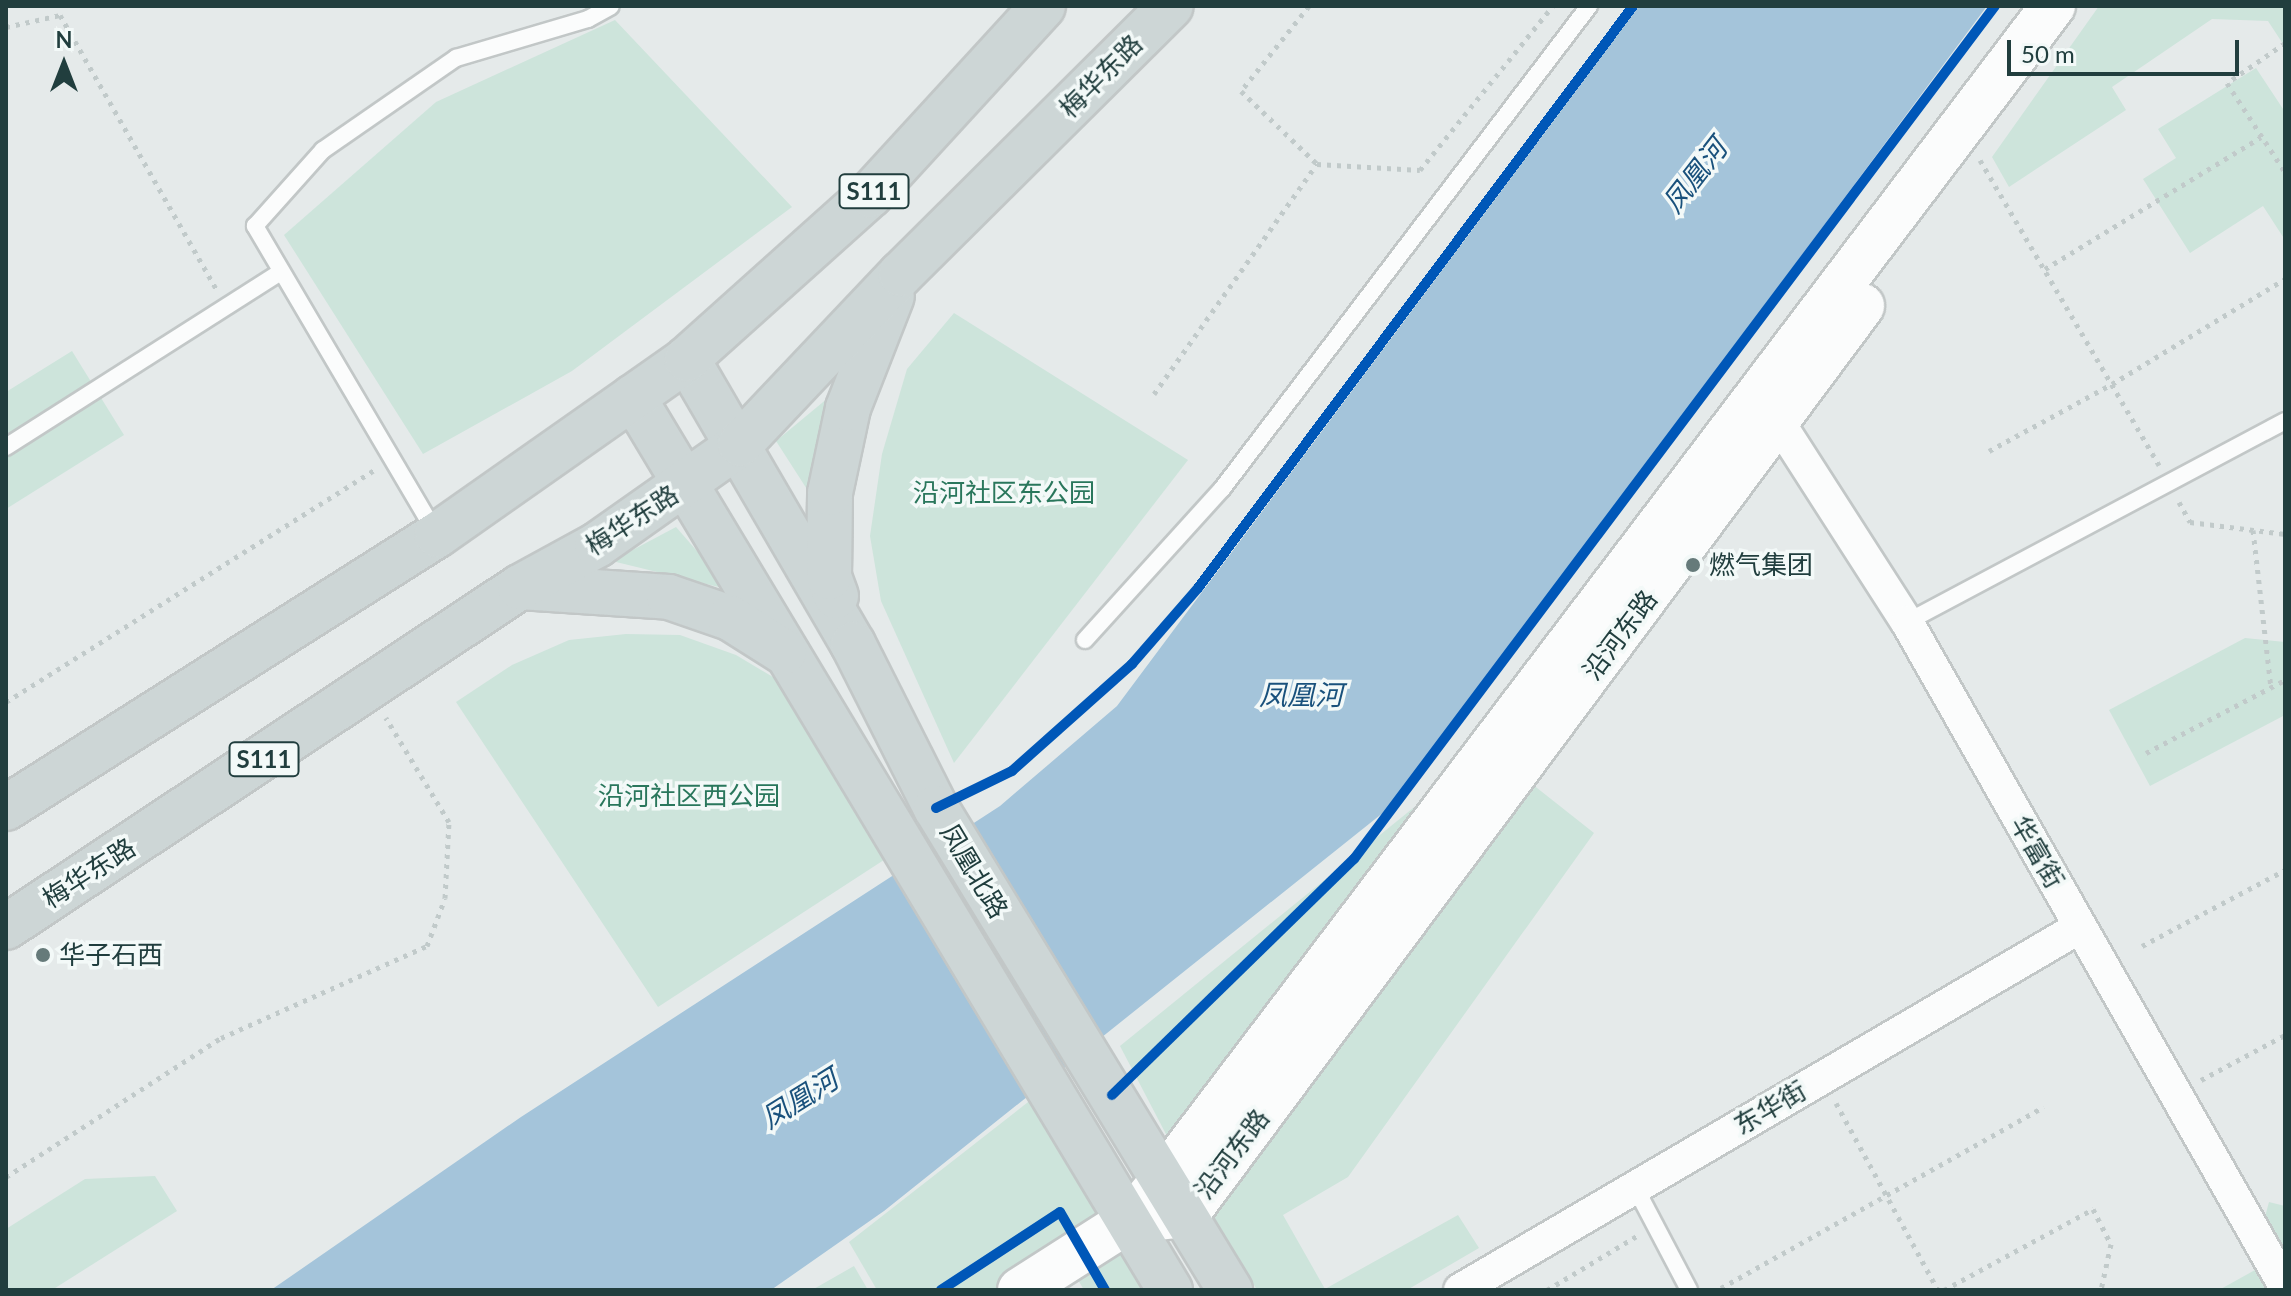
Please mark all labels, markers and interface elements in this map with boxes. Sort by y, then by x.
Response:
north arrow [24,24,104,104]
scale bar [2011,24,2243,74]
text: N [56,26,72,53]
street label: 梅华东路 [1053,28,1149,124]
text: 50 m [2021,39,2075,68]
water label: 凤凰河 [1655,132,1733,218]
road number: S111 [838,171,910,211]
park label: 沿河社区东公园 [913,477,1095,509]
street label: 梅华东路 [580,479,684,561]
place label: 燃气集团 [1709,549,1813,581]
marker: 燃气集团 [1684,556,1702,574]
street label: 沿河东路 [1576,584,1664,686]
water label: 凤凰河 [1259,677,1343,711]
road number: S111 [228,739,300,779]
park label: 沿河社区西公园 [598,780,780,812]
street label: 华富街 [2004,810,2070,894]
street label: 凤凰北路 [934,818,1014,924]
street label: 梅华东路 [37,832,141,914]
place label: 华子石西 [59,939,163,971]
marker: 华子石西 [34,946,52,964]
water label: 凤凰河 [754,1061,844,1135]
street label: 东华街 [1728,1075,1812,1141]
street label: 沿河东路 [1188,1103,1276,1205]

